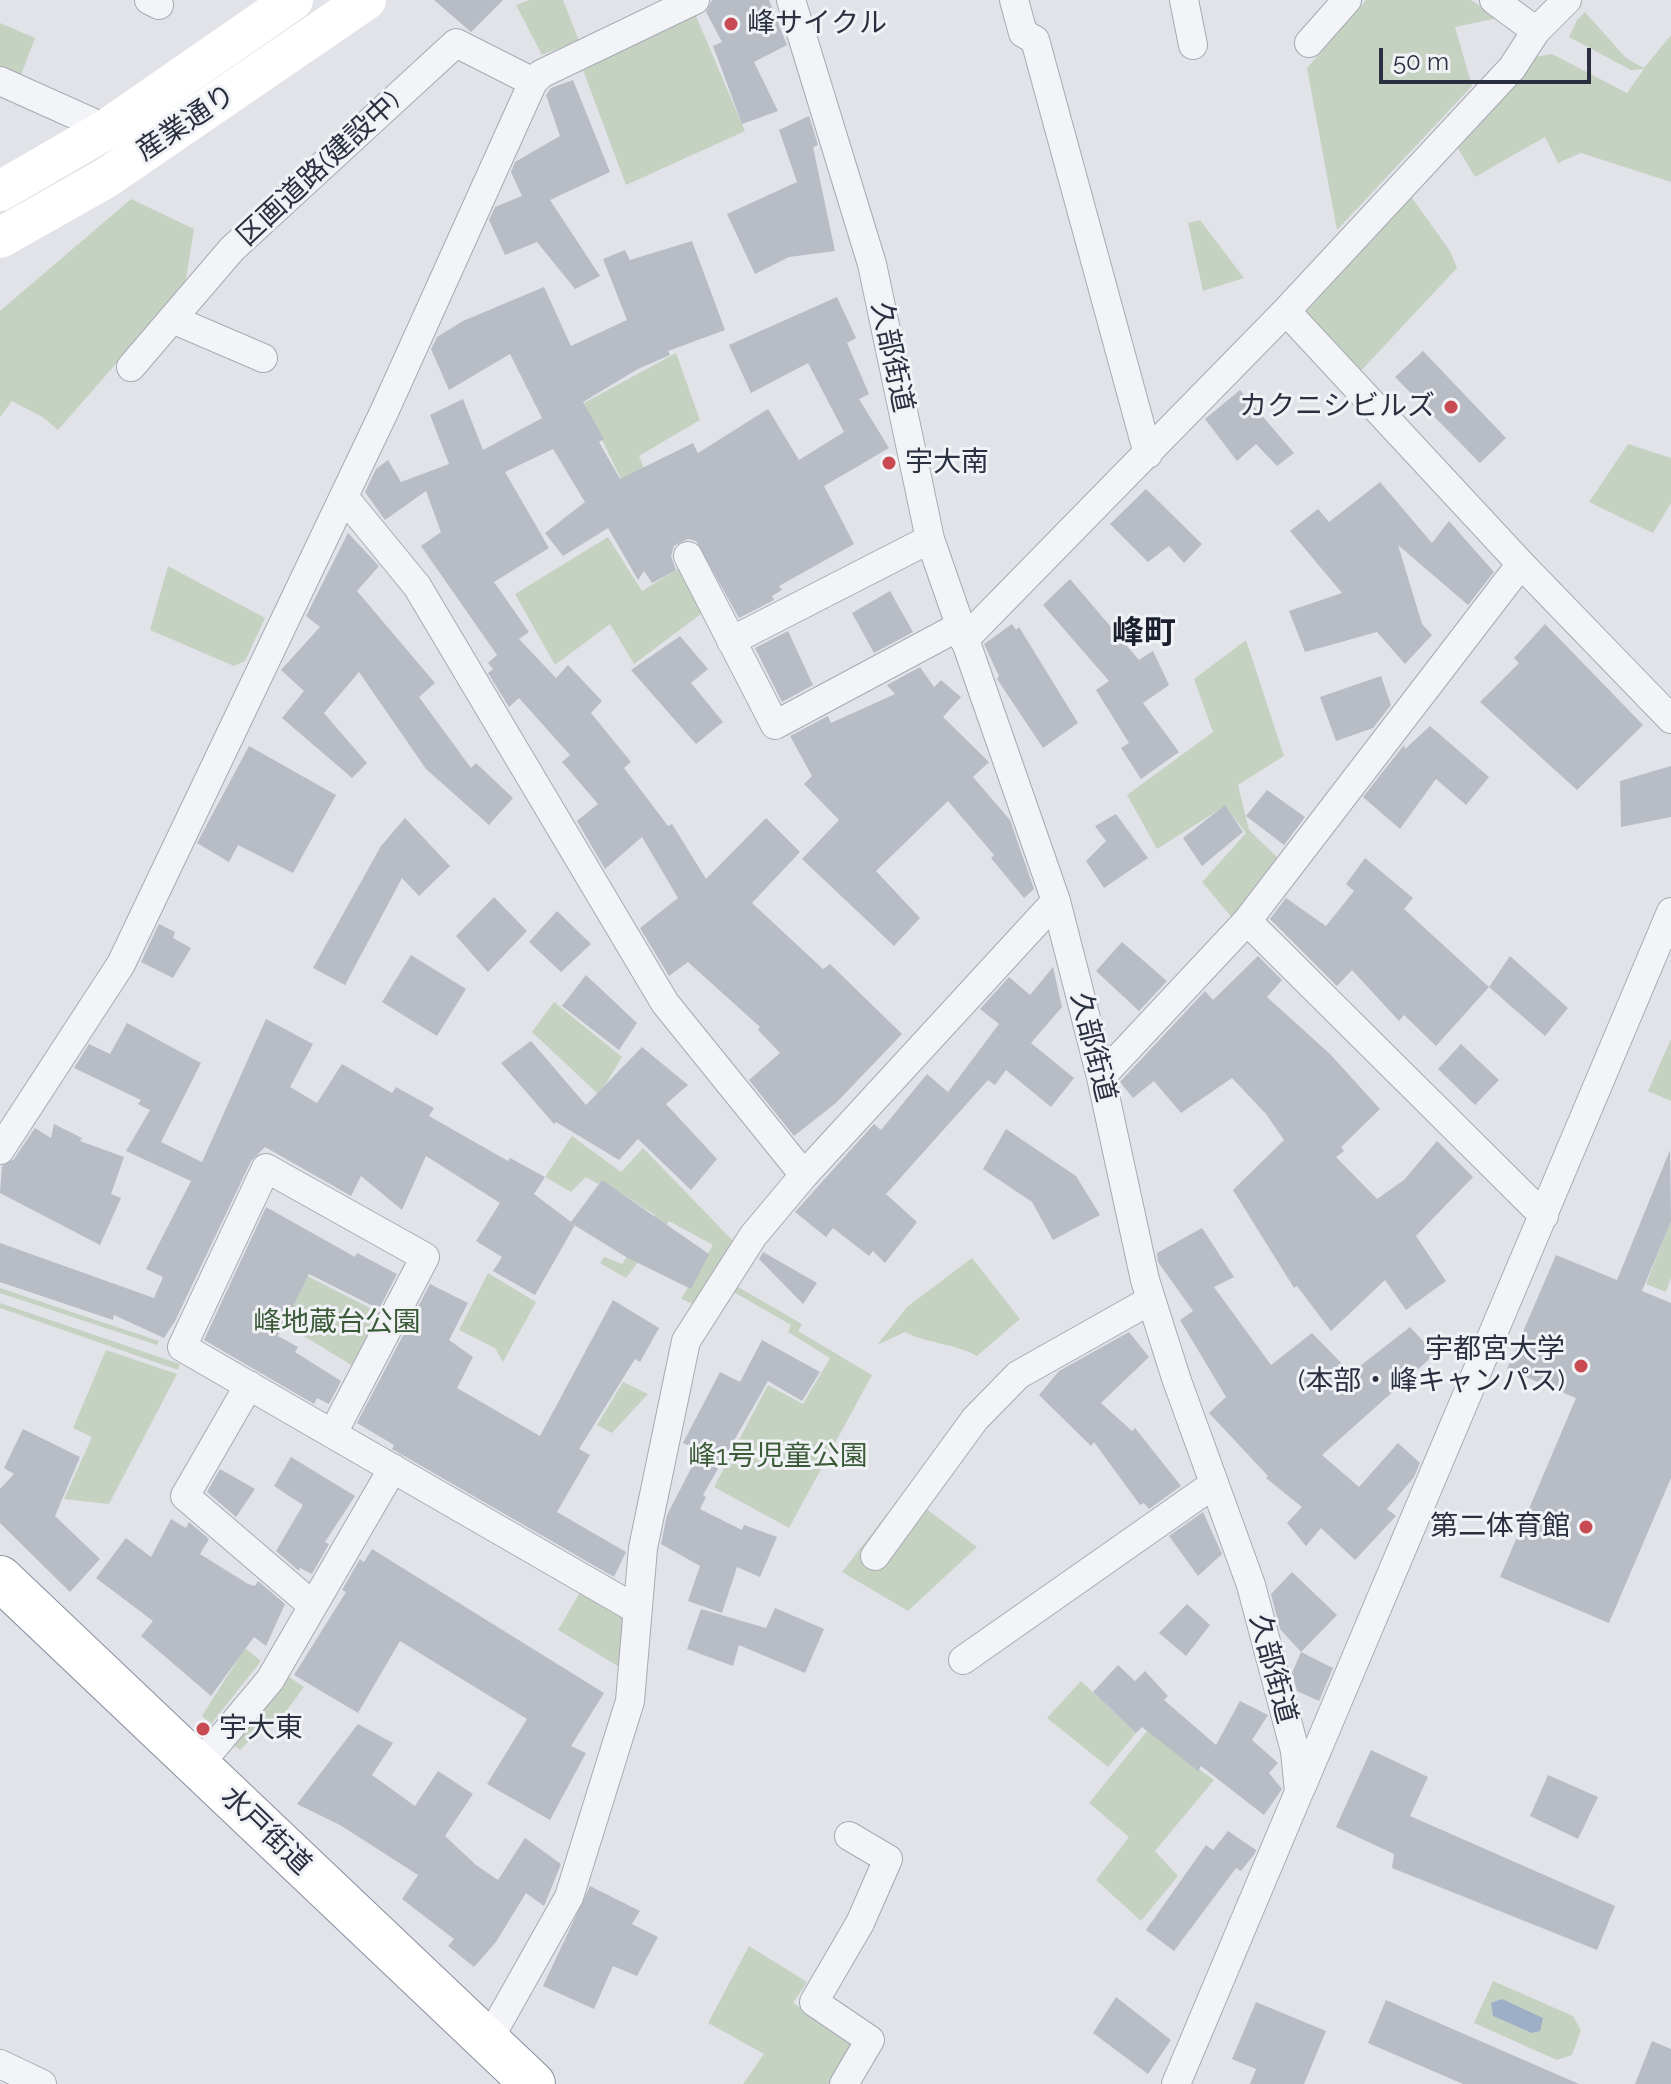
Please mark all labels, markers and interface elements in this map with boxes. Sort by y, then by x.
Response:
place label: 峰サイクル [747,7,887,41]
marker: 峰サイクル [722,15,740,33]
scale bar [1383,32,1595,82]
text: 50 m [1393,47,1449,76]
street label: 産業通り [130,78,242,168]
street label: 区画道路(建設中) [230,85,408,253]
street label: 久部街道 [864,299,920,415]
place label: カクニシビルズ [1239,390,1435,424]
marker: カクニシビルズ [1442,398,1460,416]
place label: 宇大南 [905,446,989,480]
marker: 宇大南 [880,454,898,472]
district label: 峰町 [1112,614,1176,652]
street label: 久部街道 [1063,989,1123,1105]
park label: 峰地蔵台公園 [253,1306,421,1340]
place label: 宇都宮大学 (本部・峰キャンパス) [1298,1333,1565,1399]
marker: 宇都宮大学 (本部・峰キャンパス) [1572,1357,1590,1375]
park label: 峰1号児童公園 [688,1440,868,1474]
place label: 第二体育館 [1430,1510,1570,1544]
marker: 第二体育館 [1577,1518,1595,1536]
street label: 久部街道 [1242,1611,1304,1727]
place label: 宇大東 [219,1712,303,1746]
marker: 宇大東 [194,1720,212,1738]
street label: 水戸街道 [214,1780,318,1882]

